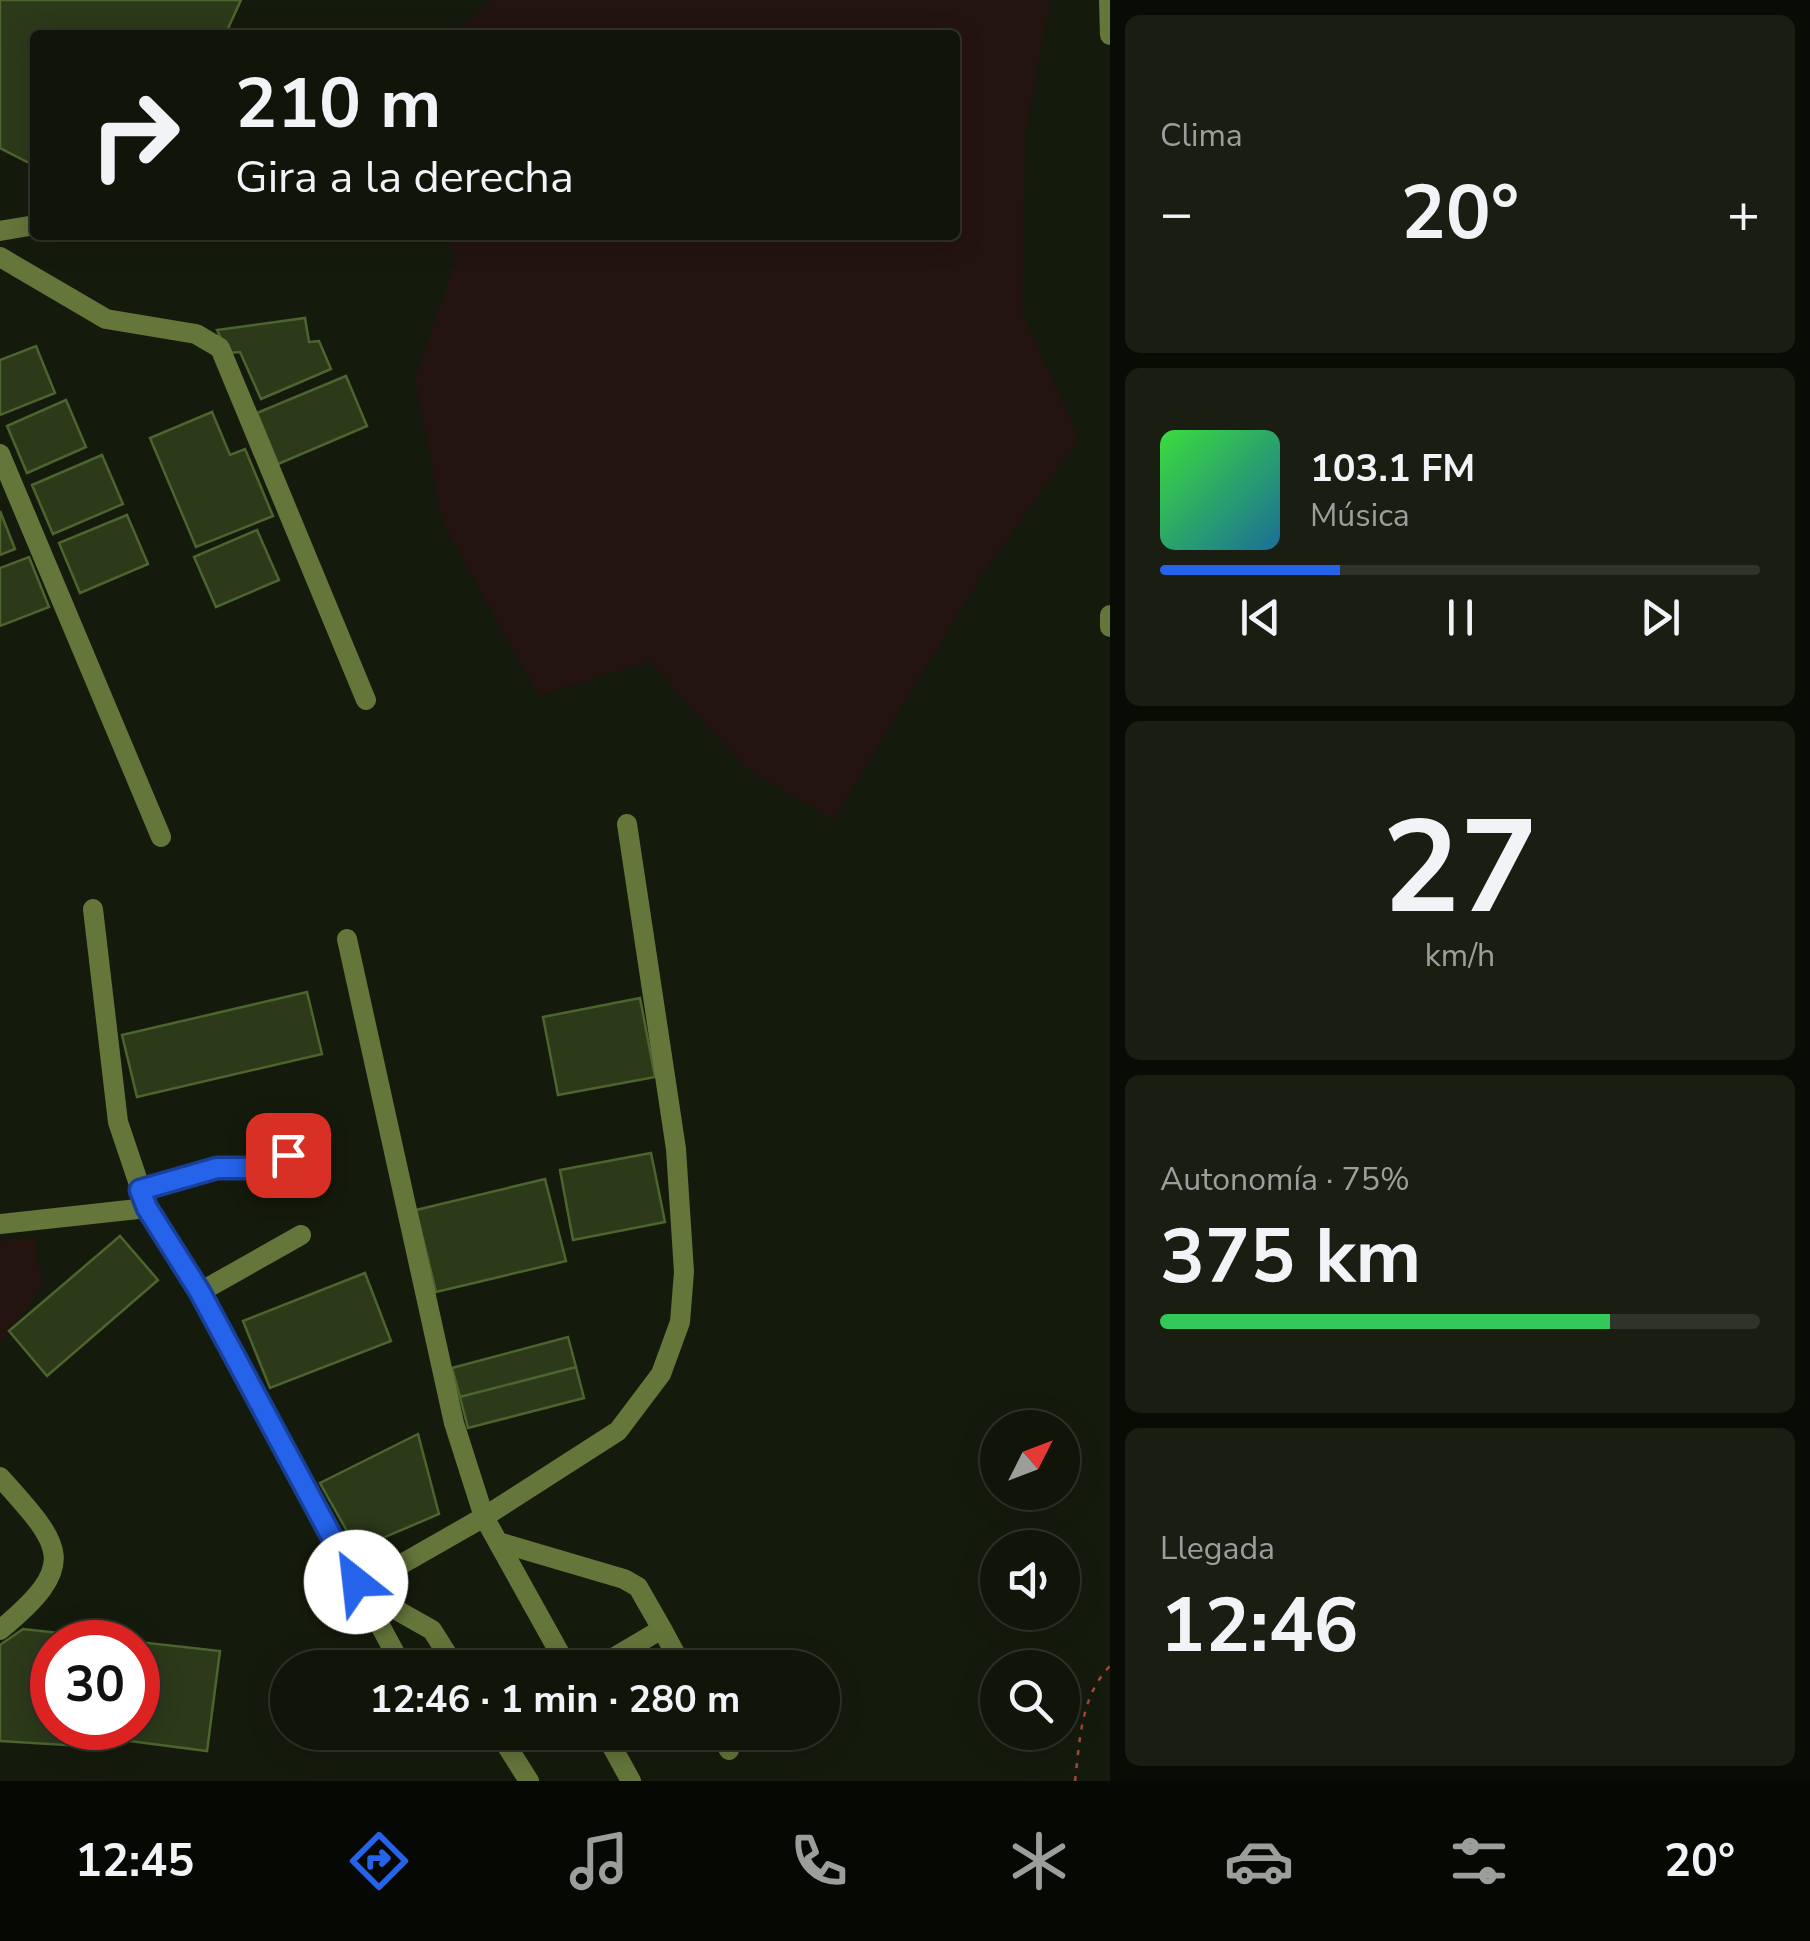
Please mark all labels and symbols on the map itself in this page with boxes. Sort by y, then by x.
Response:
pin [246,1113,331,1198]
north arrow [980,1410,1080,1510]
position arrow [304,1530,408,1634]
speed limit sign: 30 [30,1620,160,1750]

